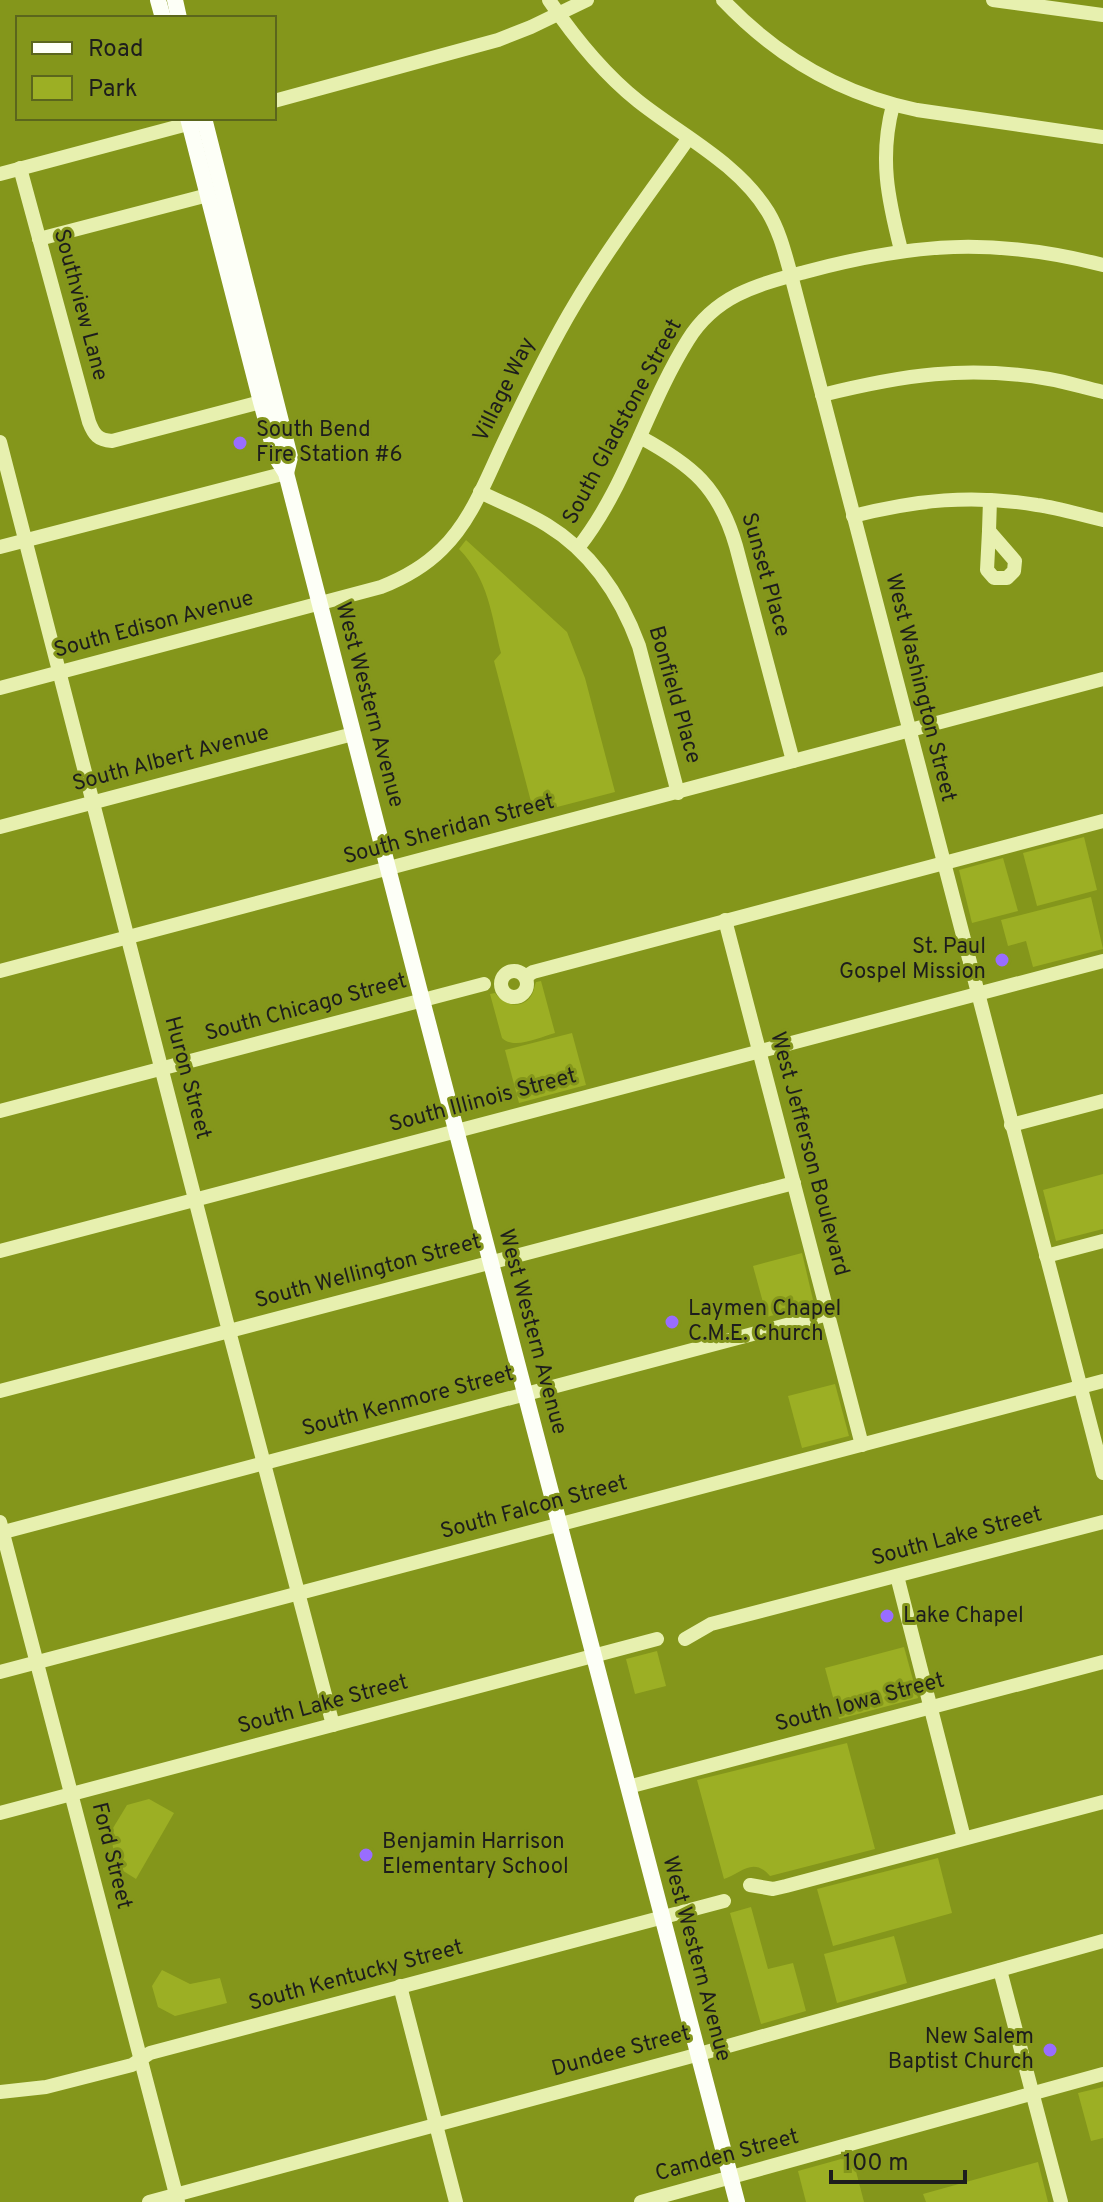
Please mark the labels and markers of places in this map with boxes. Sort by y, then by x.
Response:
place label: South Bend Fire Station #6 [256,417,403,469]
marker: South Bend Fire Station #6 [231,434,249,452]
place label: St. Paul Gospel Mission [839,934,986,986]
marker: St. Paul Gospel Mission [993,951,1011,969]
place label: Laymen Chapel C.M.E. Church [688,1296,841,1348]
marker: Laymen Chapel C.M.E. Church [663,1313,681,1331]
place label: Lake Chapel [903,1603,1024,1630]
marker: Lake Chapel [878,1607,896,1625]
place label: Benjamin Harrison Elementary School [382,1829,569,1881]
marker: Benjamin Harrison Elementary School [357,1846,375,1864]
place label: New Salem Baptist Church [888,2024,1034,2076]
marker: New Salem Baptist Church [1041,2041,1059,2059]

